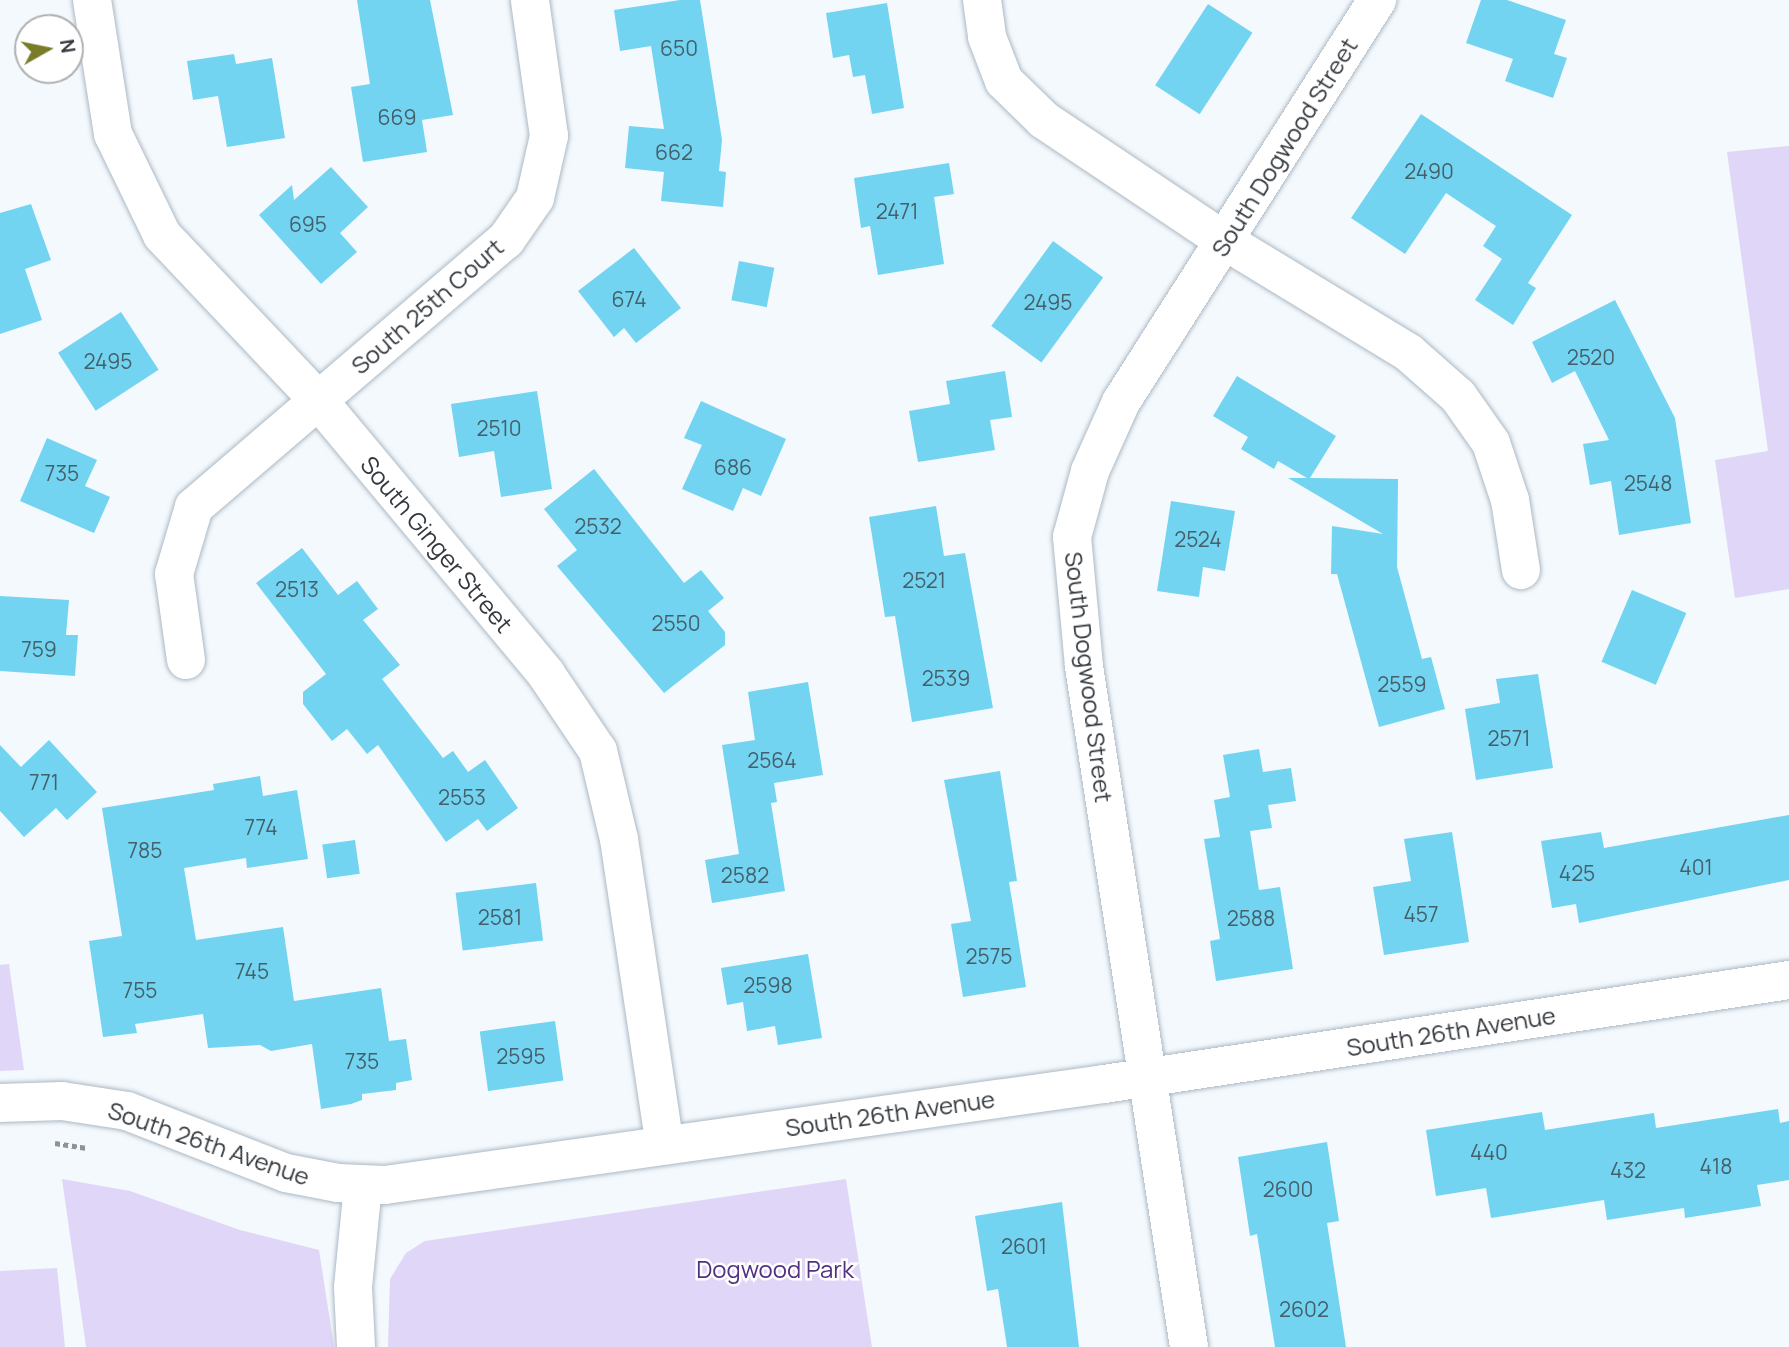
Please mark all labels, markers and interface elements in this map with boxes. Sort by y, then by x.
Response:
north arrow [14,14,84,84]
street label: South Dogwood Street [1205,32,1363,262]
house number: 650 [660,35,698,61]
text: N [54,37,82,55]
house number: 669 [378,104,416,130]
house number: 662 [655,139,693,165]
house number: 2490 [1404,158,1454,184]
house number: 2471 [876,198,918,224]
house number: 695 [289,211,327,237]
street label: South 25th Court [345,232,509,380]
house number: 674 [611,286,647,312]
house number: 2495 [1024,289,1072,315]
house number: 2520 [1567,344,1615,370]
house number: 2495 [84,348,132,374]
house number: 2510 [476,415,522,441]
street label: South Ginger Street [355,450,519,638]
house number: 686 [714,454,752,480]
house number: 735 [45,460,79,486]
house number: 2548 [1624,470,1672,496]
house number: 2532 [574,513,622,539]
house number: 2524 [1174,526,1222,552]
street label: South Dogwood Street [1059,550,1119,804]
house number: 2521 [902,567,946,593]
house number: 2513 [275,576,319,602]
house number: 2550 [651,610,701,636]
house number: 759 [21,636,57,662]
house number: 2539 [922,665,970,691]
house number: 2559 [1377,671,1427,697]
house number: 2571 [1488,725,1530,751]
house number: 2564 [747,747,797,773]
house number: 771 [29,769,59,795]
house number: 2553 [438,784,486,810]
house number: 774 [244,814,278,840]
house number: 785 [128,837,162,863]
house number: 401 [1679,854,1713,880]
house number: 425 [1559,860,1595,886]
house number: 2582 [721,862,769,888]
house number: 457 [1403,901,1439,927]
house number: 2581 [478,904,522,930]
house number: 2588 [1227,905,1275,931]
house number: 2575 [966,943,1012,969]
house number: 745 [235,958,269,984]
house number: 2598 [743,972,793,998]
house number: 755 [123,977,157,1003]
street label: South 26th Avenue [1344,1000,1558,1062]
house number: 2595 [496,1043,546,1069]
house number: 735 [345,1048,379,1074]
street label: South 26th Avenue [783,1084,997,1142]
street label: South 26th Avenue [104,1095,314,1191]
house number: 440 [1470,1139,1508,1165]
house number: 418 [1700,1153,1732,1179]
house number: 432 [1610,1157,1646,1183]
house number: 2600 [1263,1176,1313,1202]
house number: 2601 [1001,1233,1047,1259]
park label: Dogwood Park [696,1255,854,1283]
house number: 2602 [1279,1296,1329,1322]

